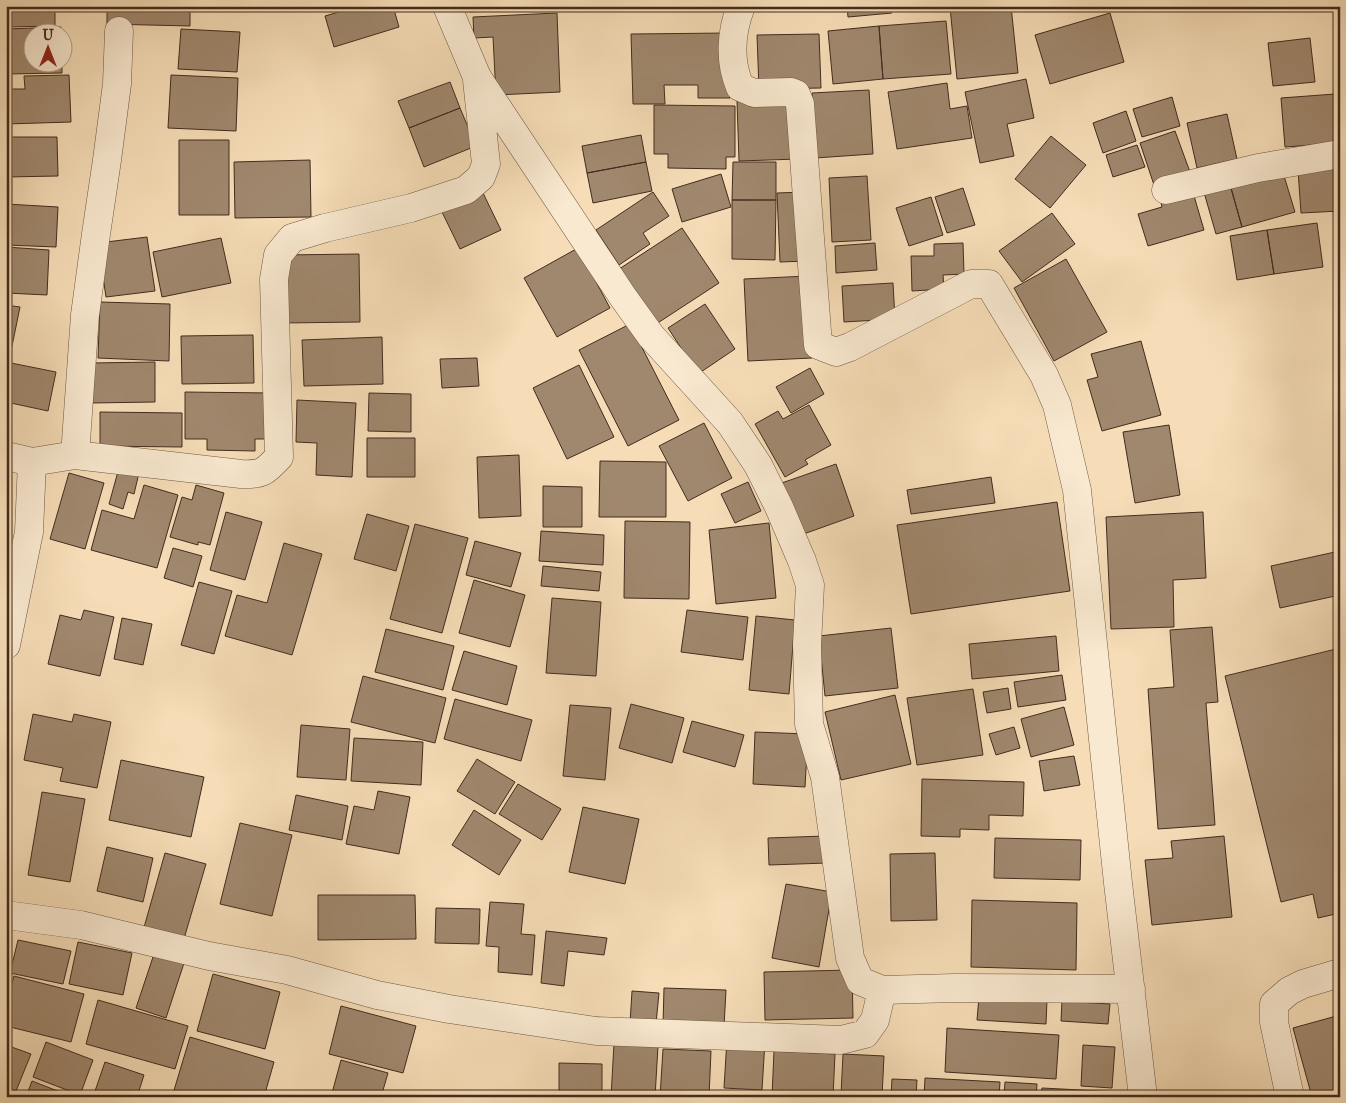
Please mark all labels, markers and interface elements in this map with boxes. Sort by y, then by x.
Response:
north arrow [22,22,72,72]
text: U [42,27,54,44]

